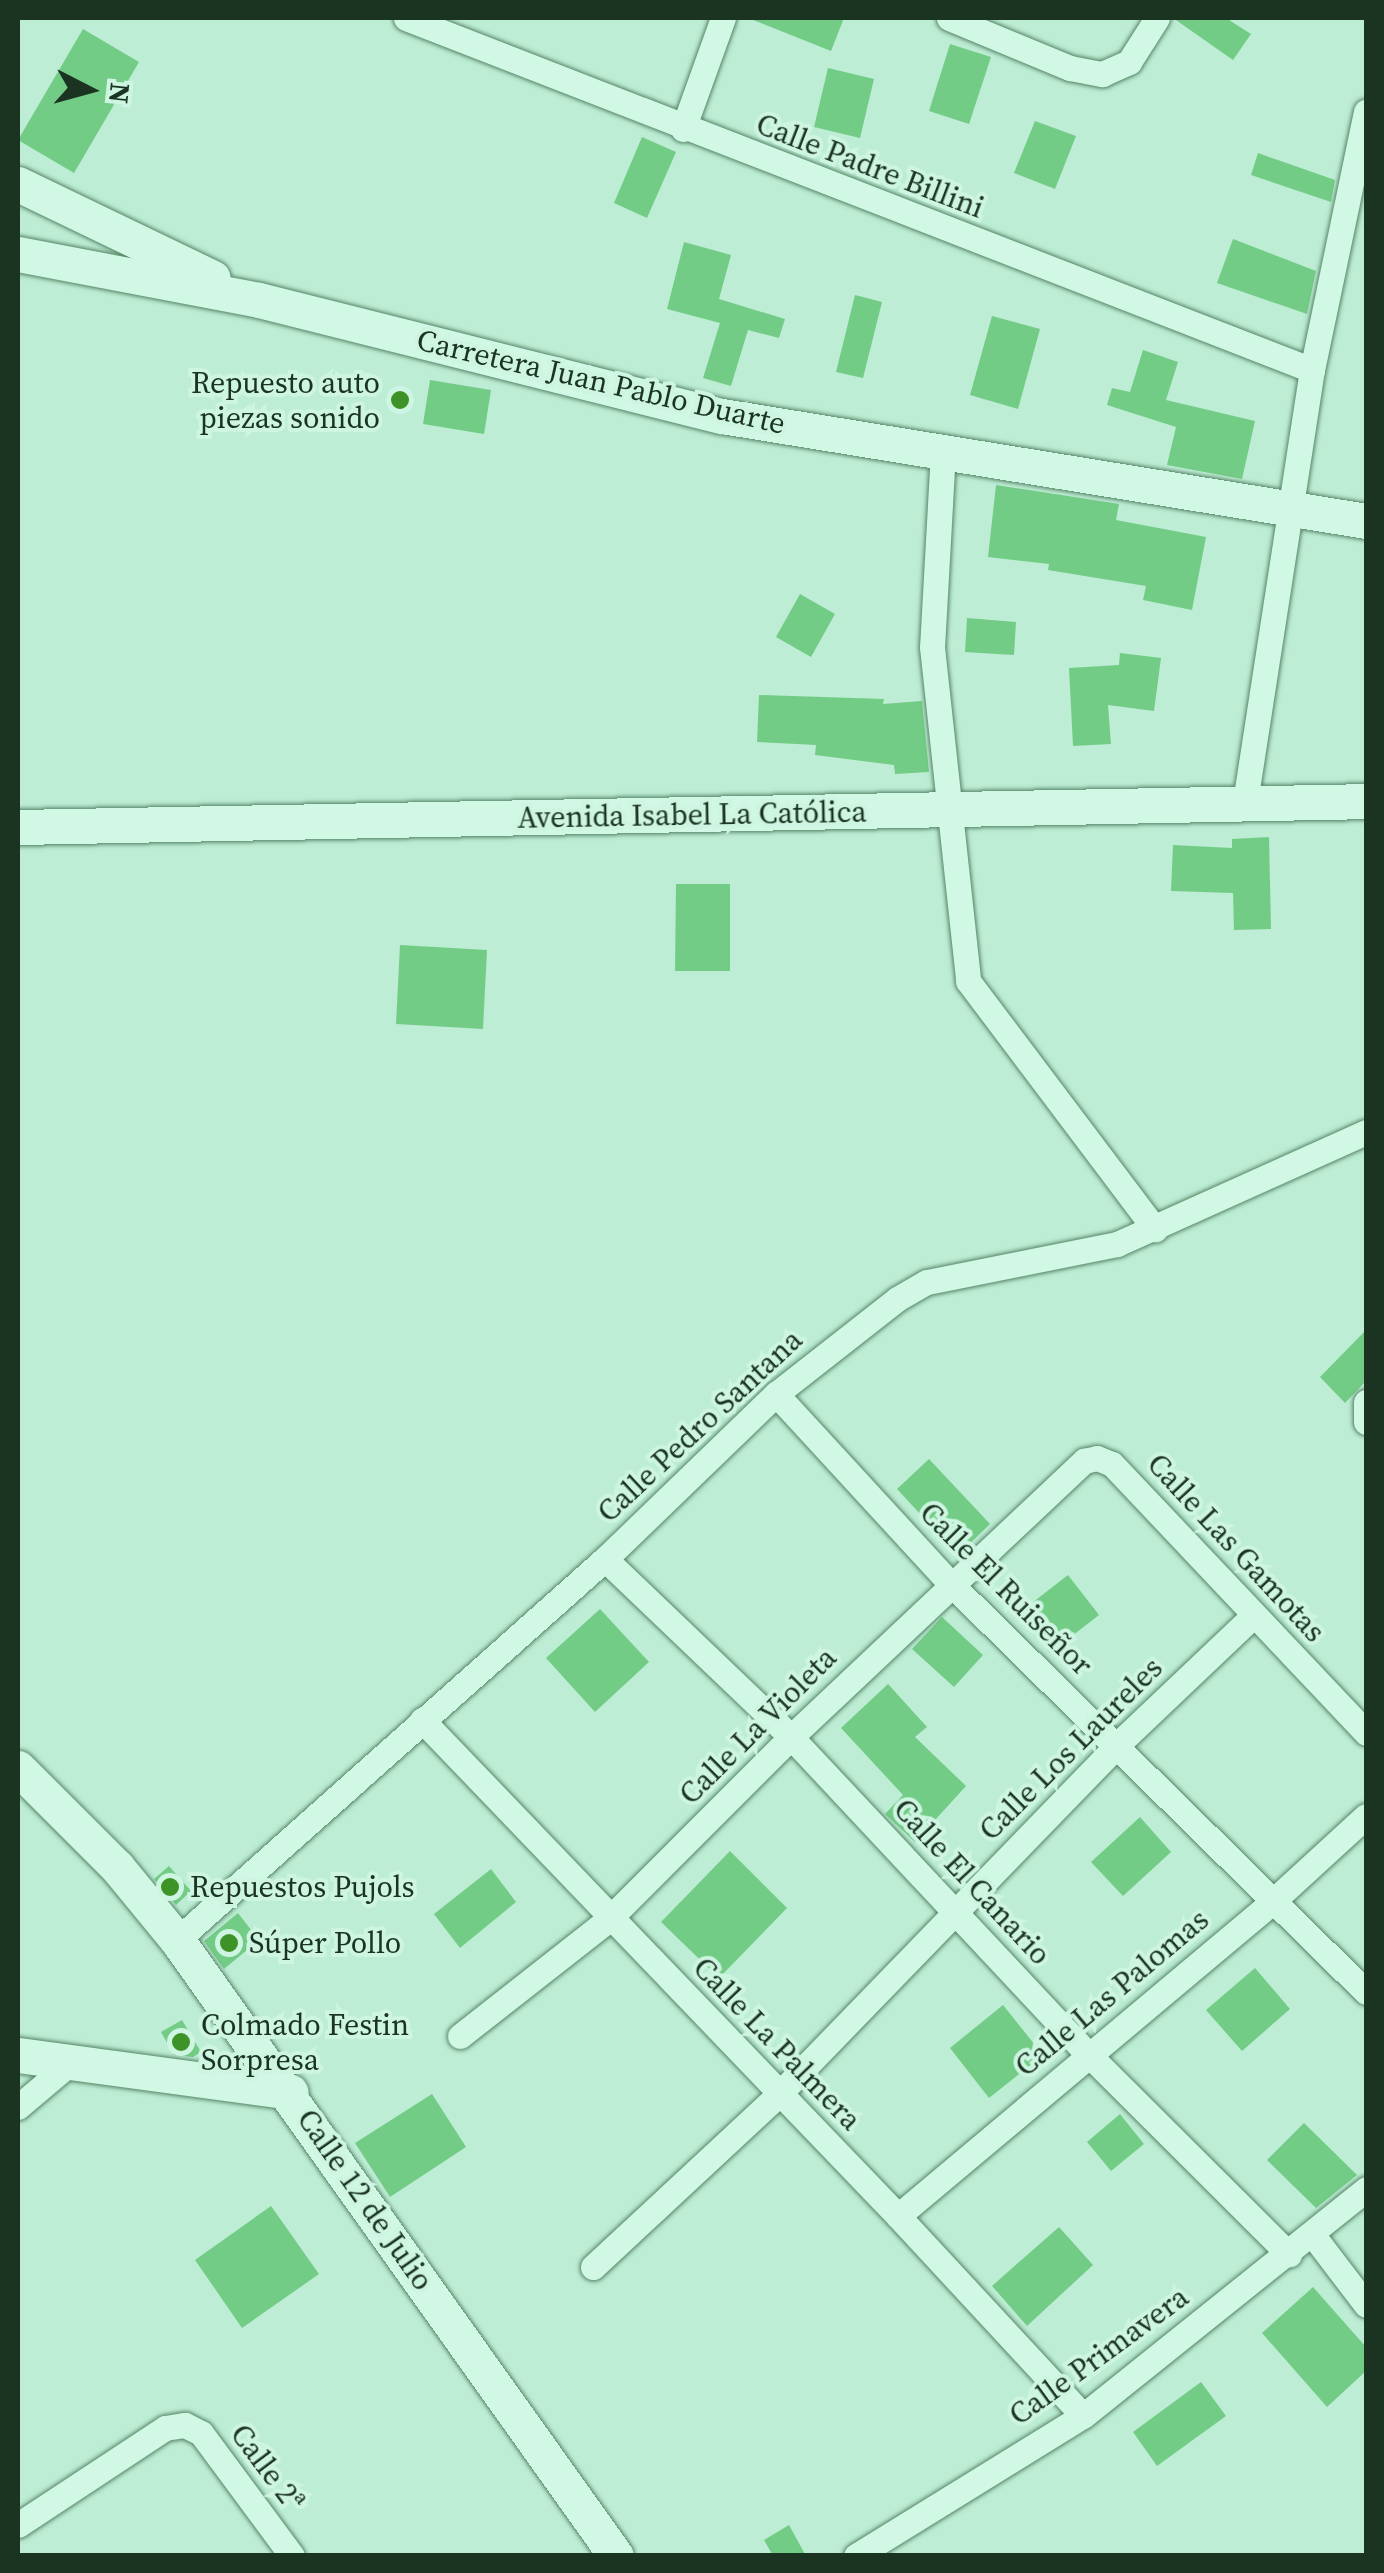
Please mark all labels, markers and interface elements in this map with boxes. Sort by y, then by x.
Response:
north arrow [40,40,140,140]
text: N [100,81,140,105]
street label: Calle Padre Billini [751,106,989,226]
street label: Carretera Juan Pablo Duarte [413,322,789,442]
place label: Repuesto auto piezas sonido [191,365,380,436]
marker: Repuesto auto piezas sonido [389,389,411,411]
street label: Avenida Isabel La Católica [517,794,867,836]
street label: Calle Pedro Santana [590,1322,810,1530]
street label: Calle Las Gamotas [1140,1446,1332,1650]
street label: Calle El Ruiseñor [912,1495,1100,1683]
street label: Calle La Violeta [672,1640,844,1812]
street label: Calle Los Laureles [972,1650,1170,1848]
street label: Calle El Canario [886,1792,1058,1972]
place label: Repuestos Pujols [190,1869,415,1905]
marker: Repuestos Pujols [159,1876,181,1898]
street label: Calle Las Palomas [1008,1902,1216,2084]
place label: Súper Pollo [249,1925,401,1961]
marker: Súper Pollo [218,1932,240,1954]
street label: Calle La Palmera [685,1950,869,2138]
place label: Colmado Festin Sorpresa [201,2007,409,2078]
marker: Colmado Festin Sorpresa [170,2031,192,2053]
street label: Calle 12 de Julio [289,2103,441,2297]
street label: Calle Primavera [1002,2279,1196,2433]
street label: Calle 2ª [223,2417,311,2519]

